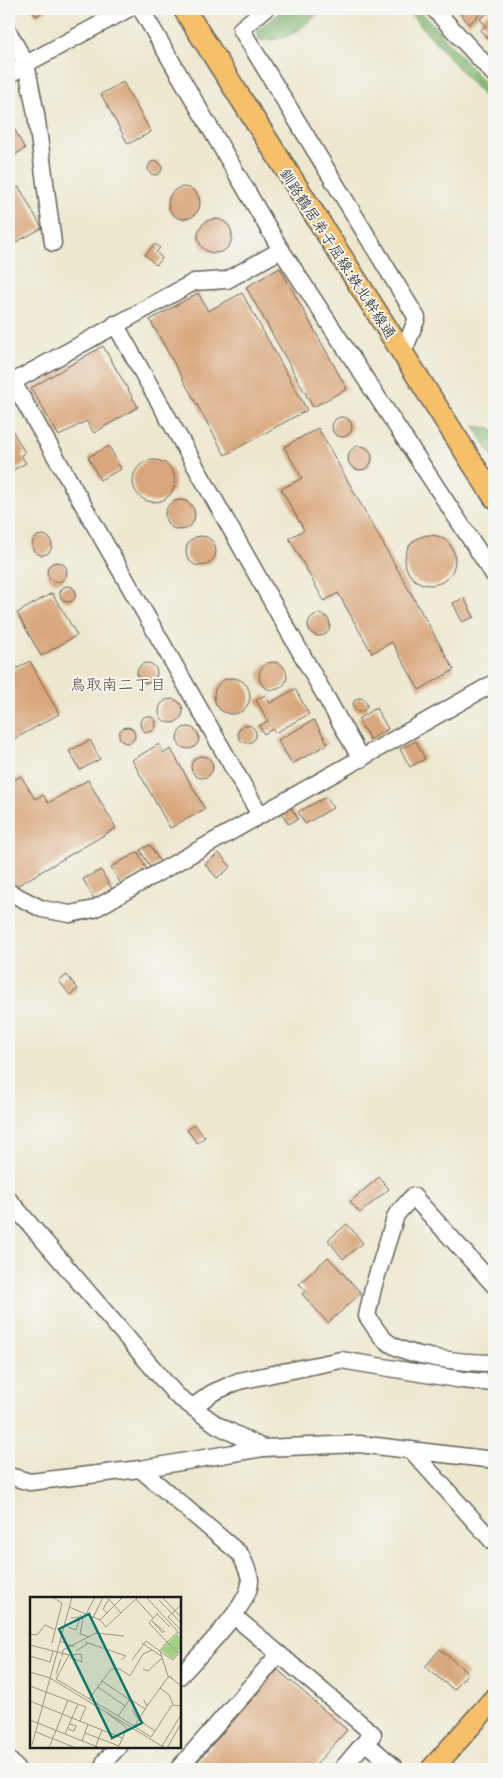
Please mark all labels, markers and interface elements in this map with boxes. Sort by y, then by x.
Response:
street label: 釧路鶴居弟子屈線:鉄北幹線通 [275,163,403,343]
district label: 鳥取南二丁目 [70,671,166,695]
inset map [30,1597,181,1748]

